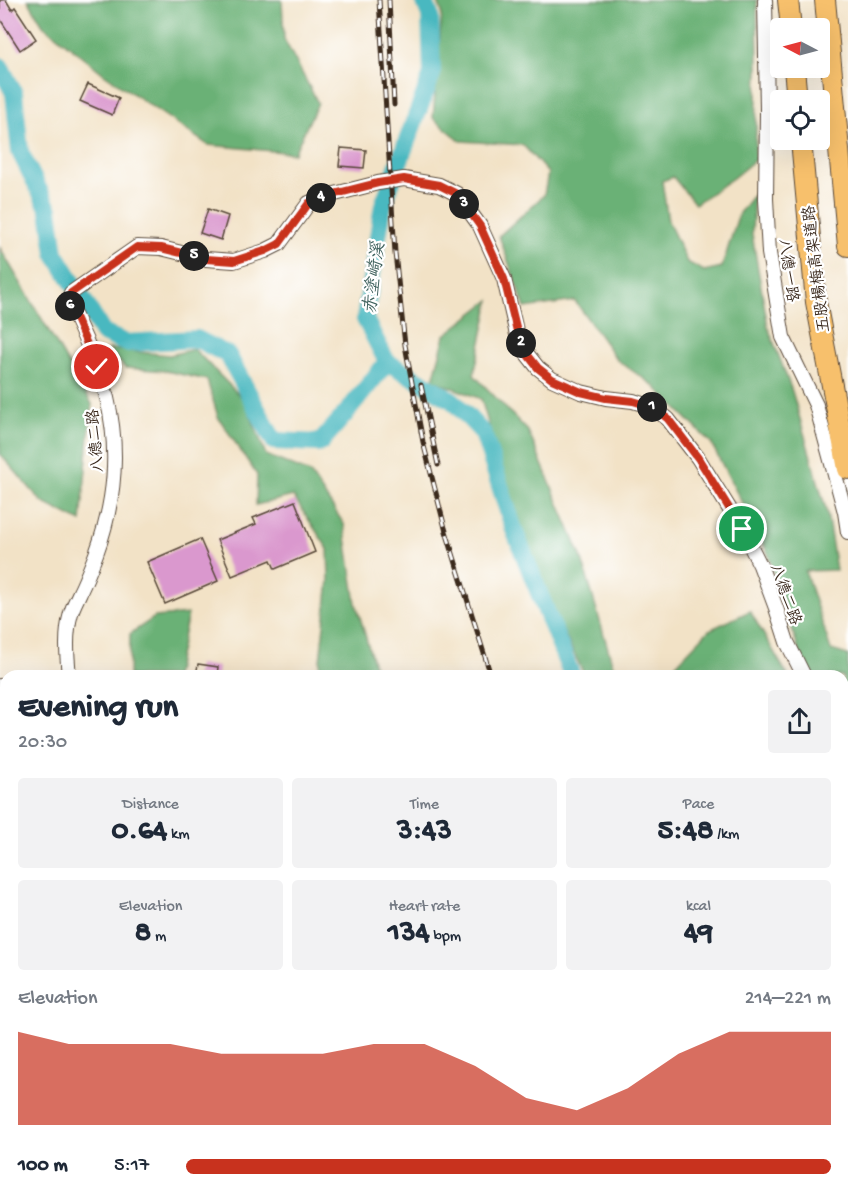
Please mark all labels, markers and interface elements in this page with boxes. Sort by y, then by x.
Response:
north arrow [770,18,830,78]
map controls [770,18,830,150]
button: locate [770,90,830,150]
pin: 4 [306,183,336,213]
text: 4 [317,188,325,207]
pin: 3 [449,189,479,219]
text: 3 [460,194,468,213]
street label: 五股楊梅高架道路 [799,204,836,334]
street label: 八德一路 [773,237,802,304]
water label: 赤塗崎溪 [360,240,390,315]
pin: 5 [179,241,209,271]
text: 5 [190,246,198,265]
pin: 6 [55,291,85,321]
text: 6 [66,296,74,315]
pin: 2 [506,328,536,358]
text: 2 [517,333,525,352]
pin [71,341,122,392]
icon: check [80,350,113,383]
pin: 1 [637,392,667,422]
text: 1 [649,397,655,416]
street label: 八德二路 [83,408,110,474]
pin [716,503,767,554]
icon: arrive [725,512,758,545]
street label: 八德二路 [764,561,805,629]
text: Evening run [18,690,178,728]
button: share [768,690,831,753]
text: 20:30 [18,732,67,755]
text: Distance [122,796,179,815]
text: Time [410,796,439,815]
text: Pace [683,796,714,815]
text: 0.64 [111,815,167,850]
text: 3:43 [397,815,452,850]
text: 5:48 [658,815,713,850]
text: km [167,826,190,845]
text: /km [713,826,739,845]
text: Elevation [119,898,182,917]
text: Heart rate [389,898,460,917]
text: kcal [686,898,711,917]
text: 8 [135,917,151,952]
text: 134 [388,917,430,952]
text: 49 [684,917,713,952]
text: m [151,928,166,947]
text: bpm [430,928,461,947]
text: Elevation [18,988,98,1011]
text: 214–221 m [745,988,831,1011]
text: 100 m [18,1155,68,1178]
text: 5:17 [114,1155,149,1178]

